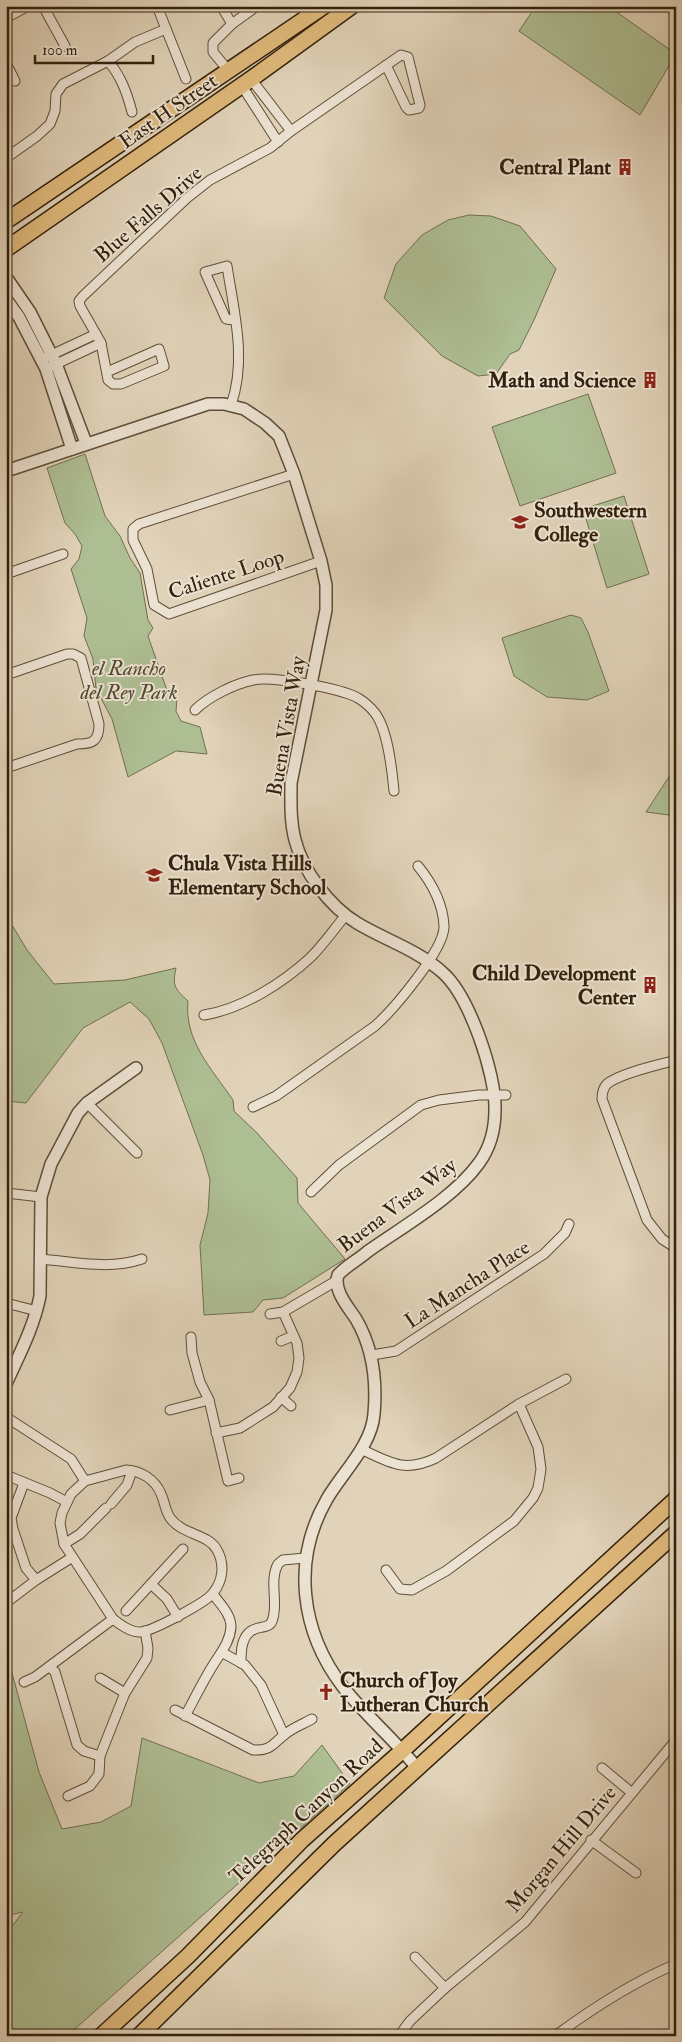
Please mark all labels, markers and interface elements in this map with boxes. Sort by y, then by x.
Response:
scale bar [35,32,152,64]
text: 100 m [42,41,78,60]
street label: East H Street [114,67,223,155]
place label: Central Plant [499,154,611,181]
building icon: Central Plant [615,157,635,177]
street label: Blue Falls Drive [89,160,208,269]
place label: Math and Science [487,367,636,394]
building icon: Math and Science [640,370,660,390]
place label: Southwestern College [534,497,647,548]
school or university icon: Southwestern College [510,512,530,532]
street label: Caliente Loop [165,543,288,606]
street label: Buena Vista Way [261,653,312,798]
park label: el Rancho del Rey Park [79,655,178,706]
place label: Chula Vista Hills Elementary School [168,850,327,901]
school or university icon: Chula Vista Hills Elementary School [144,865,164,885]
place label: Child Development Center [472,960,637,1011]
building icon: Child Development Center [640,975,660,995]
street label: Buena Vista Way [333,1151,463,1259]
street label: La Mancha Place [400,1234,535,1335]
place label: Church of Joy Lutheran Church [340,1667,489,1718]
church icon: Church of Joy Lutheran Church [316,1682,336,1702]
street label: Telegraph Canyon Road [223,1732,390,1890]
street label: Morgan Hill Drive [500,1780,623,1919]

